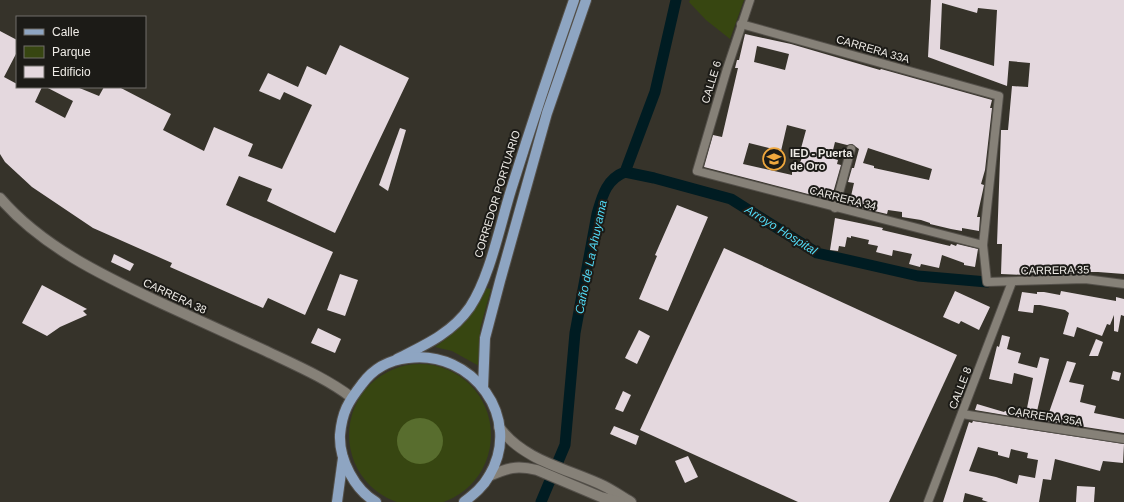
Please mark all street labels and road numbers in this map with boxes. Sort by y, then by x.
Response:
street label: CARRERA 33A [835,33,912,65]
street label: CALLE 6 [699,59,723,105]
street label: CORREDOR PORTUARIO [472,129,522,259]
street label: CARRERA 34 [808,184,878,212]
street label: CARRERA 35 [1021,263,1089,277]
street label: CARRERA 38 [141,276,209,316]
street label: CALLE 8 [947,365,973,411]
street label: CARRERA 35A [1007,404,1084,428]

